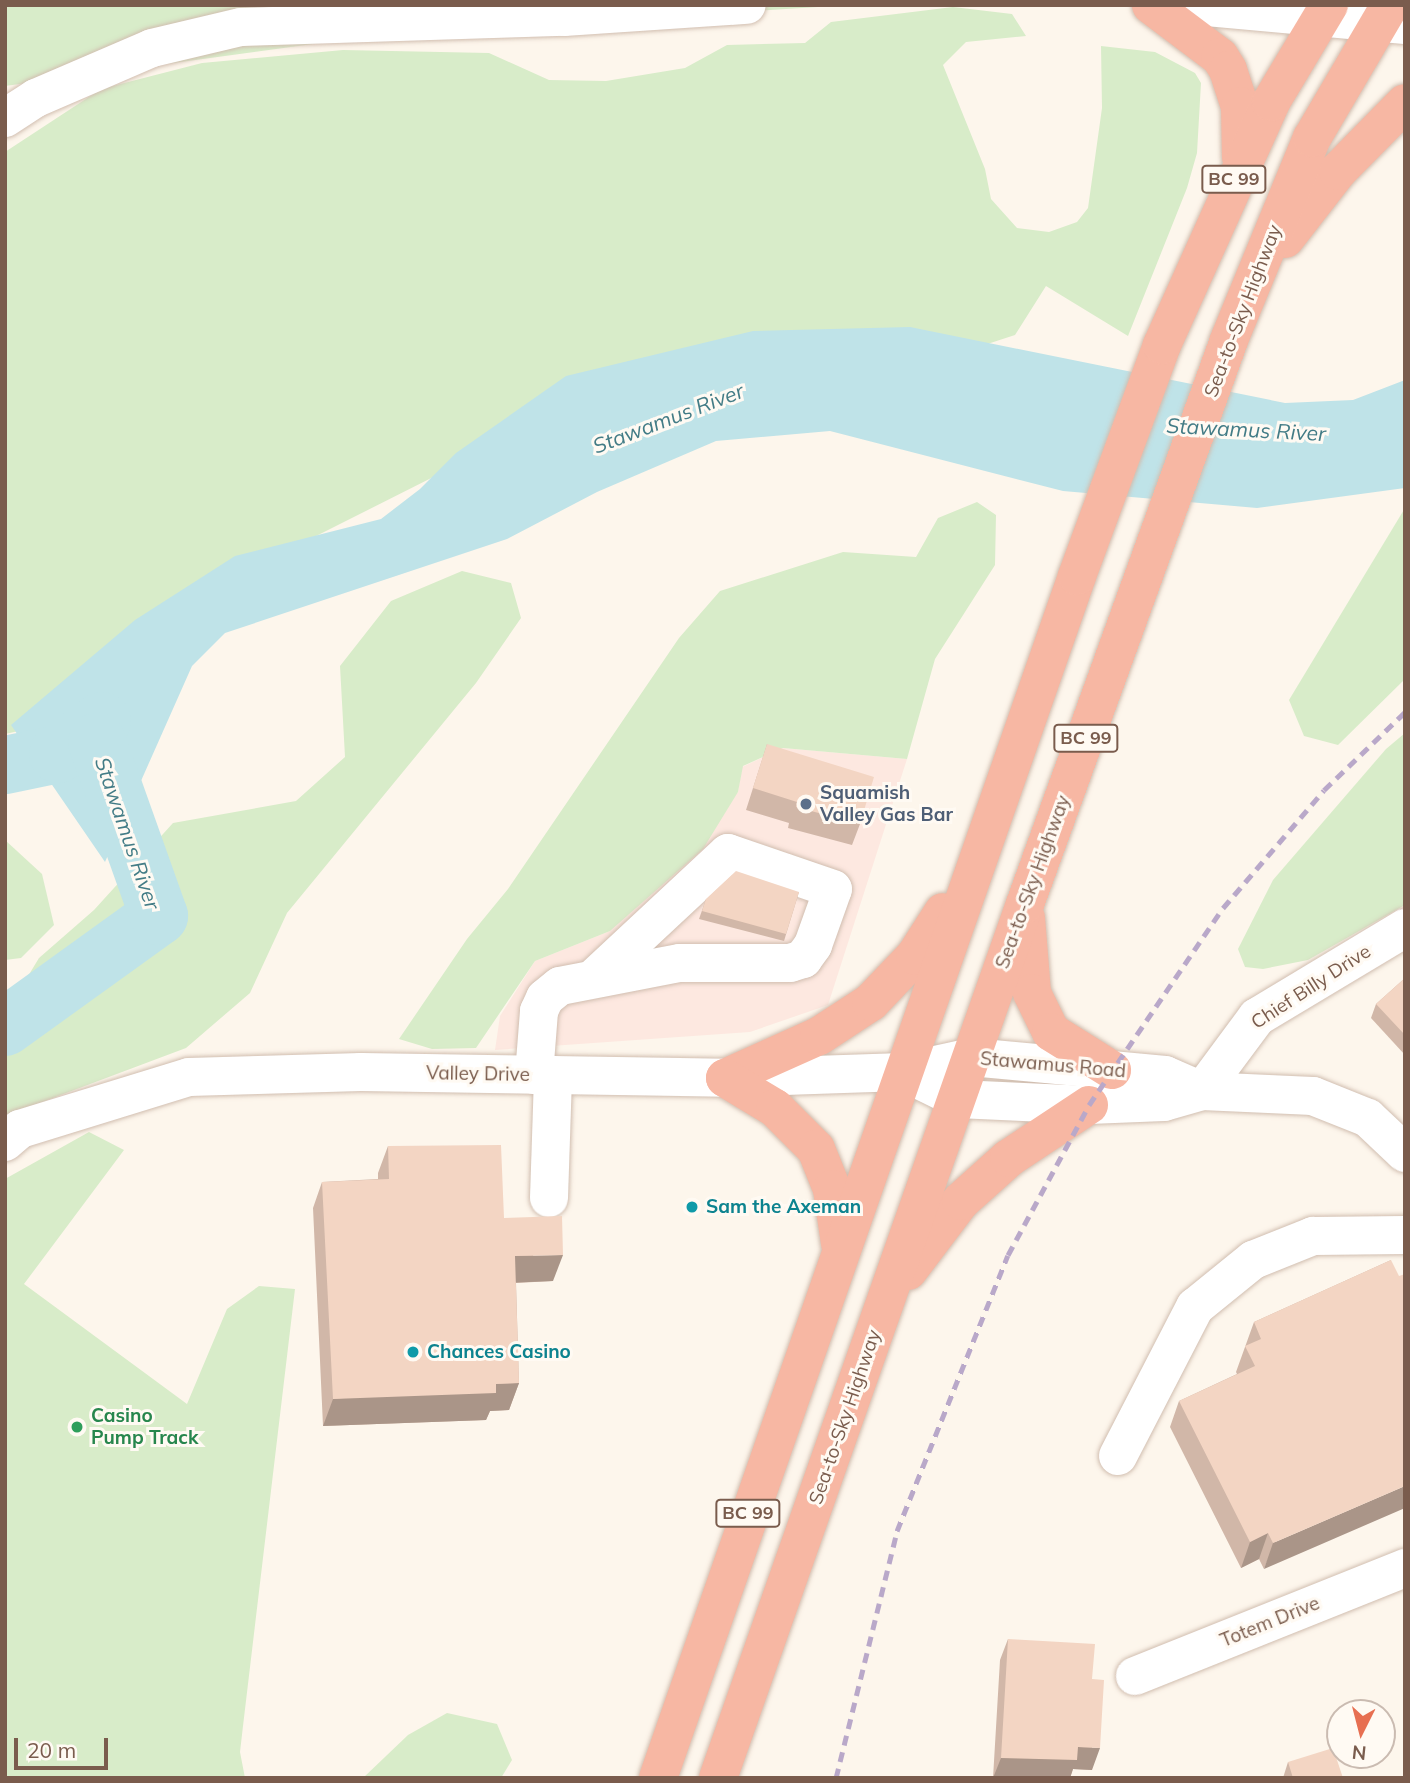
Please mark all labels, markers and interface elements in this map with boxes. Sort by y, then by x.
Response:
road number: BC 99 [1201,164,1267,194]
street label: Sea-to-Sky Highway [1200,222,1286,400]
water label: Stawamus River [589,378,747,458]
water label: Stawamus River [1166,412,1326,446]
road number: BC 99 [1053,724,1119,752]
water label: Stawamus River [90,753,166,913]
place label: Squamish Valley Gas Bar [820,782,953,826]
street label: Sea-to-Sky Highway [991,792,1075,972]
marker: Squamish Valley Gas Bar [798,796,814,812]
street label: Chief Billy Drive [1247,940,1375,1034]
street label: Stawamus Road [979,1047,1127,1083]
street label: Valley Drive [426,1062,530,1086]
place label: Sam the Axeman [706,1196,861,1218]
marker: Sam the Axeman [684,1199,700,1215]
street label: Sea-to-Sky Highway [804,1327,886,1507]
place label: Chances Casino [427,1341,571,1363]
marker: Chances Casino [405,1344,421,1360]
place label: Casino Pump Track [91,1405,198,1449]
marker: Casino Pump Track [69,1419,85,1435]
road number: BC 99 [715,1498,781,1528]
street label: Totem Drive [1217,1592,1323,1652]
north arrow [1326,1699,1396,1769]
scale bar [18,1724,112,1768]
text: 20 m [27,1737,76,1763]
text: N [1351,1740,1367,1766]

